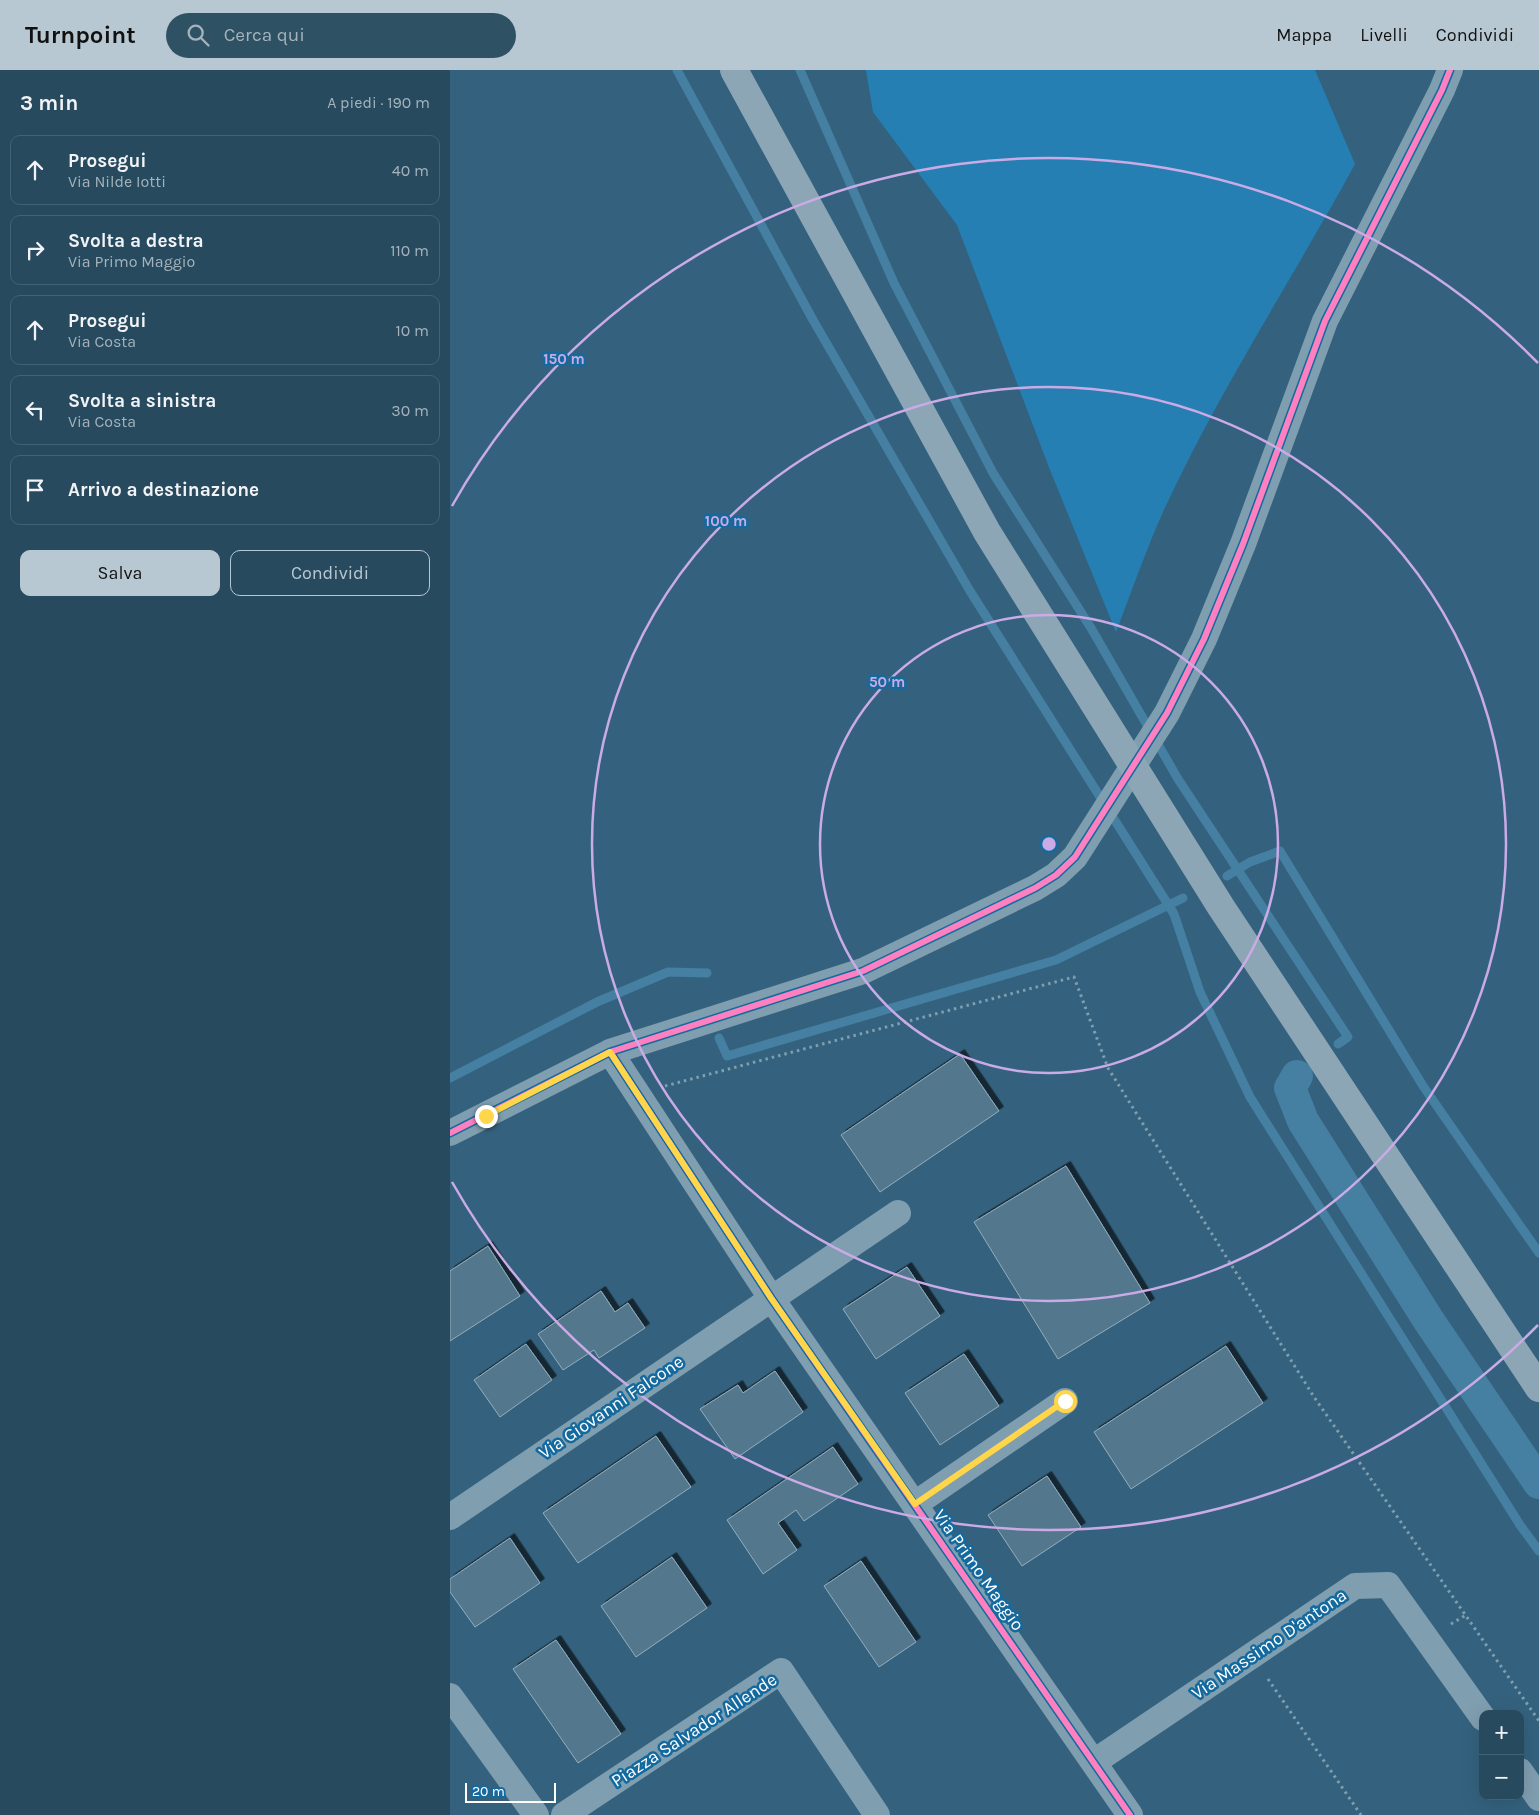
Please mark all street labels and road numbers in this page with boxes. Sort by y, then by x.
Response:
street label: Via Giovanni Falcone [534,1350,688,1464]
street label: Via Primo Maggio [929,1505,1029,1635]
street label: Via Massimo D'antona [1187,1584,1351,1704]
street label: Piazza Salvador Allende [607,1668,781,1792]

